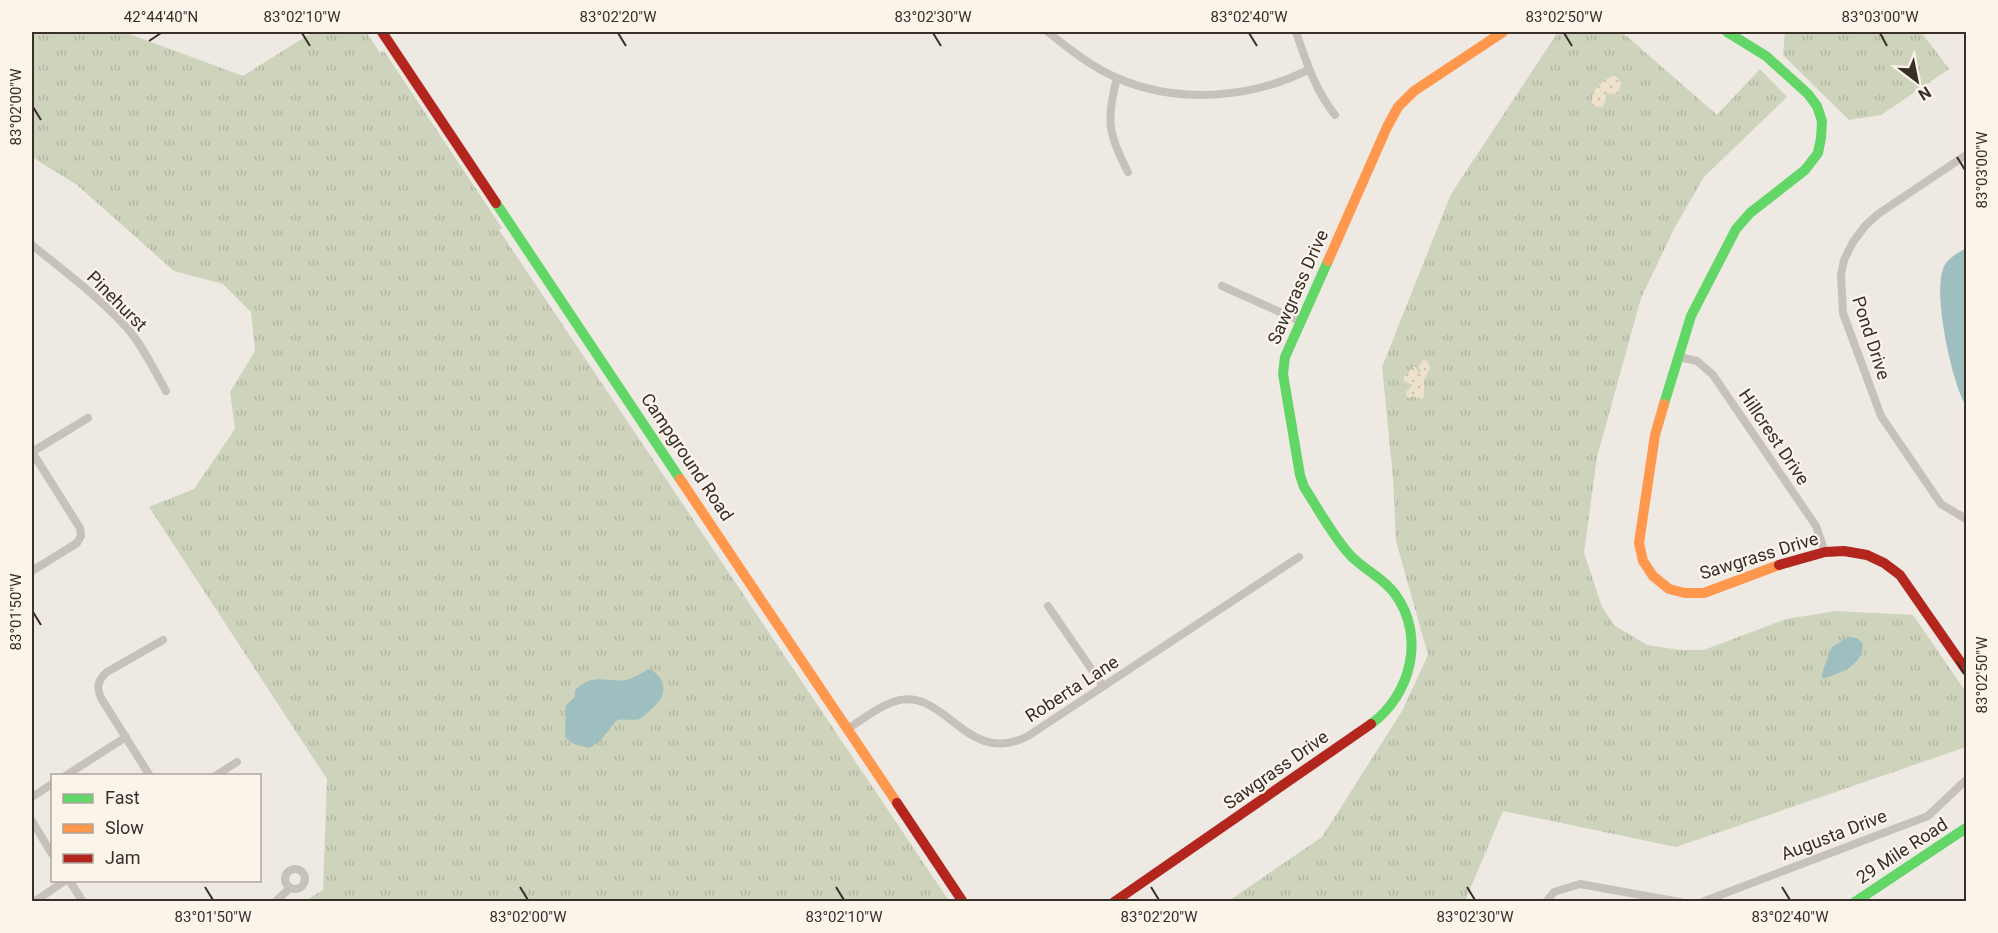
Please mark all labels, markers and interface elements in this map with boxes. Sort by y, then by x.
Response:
text: 42°44'40"N [124,8,198,26]
text: 83°02'10"W [264,8,340,26]
text: 83°02'20"W [580,8,656,26]
text: 83°02'30"W [895,8,971,26]
text: 83°02'40"W [1211,8,1287,26]
text: 83°02'50"W [1526,8,1602,26]
text: 83°03'00"W [1842,8,1918,26]
north arrow [1887,51,1947,111]
text: 83°02'00"W [7,69,25,145]
text: N [1915,82,1935,104]
text: 83°03'00"W [1973,132,1991,208]
street label: Sawgrass Drive [1263,226,1332,347]
street label: Pinehurst [83,266,152,335]
street label: Pond Drive [1848,293,1895,382]
street label: Hillcrest Drive [1735,385,1814,489]
street label: Campground Road [637,389,738,525]
street label: Sawgrass Drive [1697,527,1821,584]
text: 83°01'50"W [7,574,25,650]
text: 83°02'50"W [1973,637,1991,713]
street label: Roberta Lane [1021,651,1122,726]
street label: Sawgrass Drive [1219,726,1332,814]
legend [51,774,261,882]
text: Fast [105,787,140,808]
street label: Augusta Drive [1778,805,1890,864]
street label: 29 Mile Road [1852,813,1951,888]
text: Slow [105,817,144,838]
text: Jam [105,847,141,868]
text: 83°01'50"W [175,908,251,926]
text: 83°02'00"W [490,908,566,926]
text: 83°02'10"W [806,908,882,926]
text: 83°02'20"W [1121,908,1197,926]
text: 83°02'30"W [1437,908,1513,926]
text: 83°02'40"W [1752,908,1828,926]

